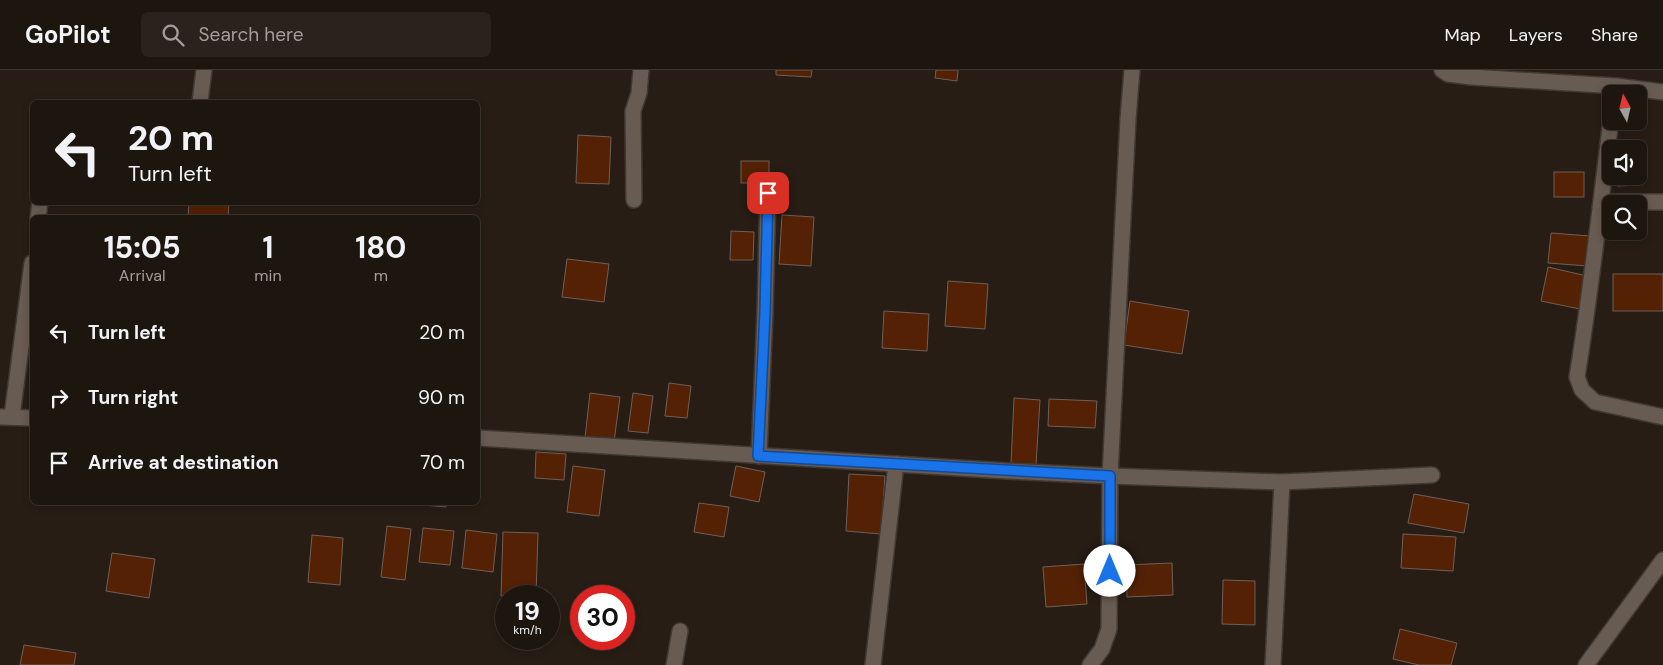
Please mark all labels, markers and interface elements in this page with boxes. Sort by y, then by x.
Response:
search box [141,12,491,57]
text: GoPilot [25,19,111,50]
icon: search [159,21,187,49]
text: Search here [199,22,303,47]
text: Map [1445,23,1481,47]
text: Layers [1509,23,1563,47]
text: Share [1591,23,1638,47]
north arrow [1602,85,1648,130]
map controls [1602,85,1647,240]
text: 20 m [128,115,214,161]
icon: left [45,120,110,185]
button: sound [1602,140,1647,185]
text: Turn left [128,159,212,188]
pin [747,172,789,214]
icon: arrive [754,179,782,207]
button: search [1602,195,1647,240]
text: 15:05 [104,228,181,267]
text: 1 [263,228,273,267]
text: 180 [355,228,406,267]
text: Arrival [119,265,165,286]
text: min [254,265,282,286]
text: m [374,265,388,286]
icon: left [45,319,73,347]
text: Turn left [88,320,166,345]
text: 20 m [419,320,465,345]
icon: right [45,384,73,412]
text: Turn right [88,385,178,410]
text: 90 m [418,385,465,410]
icon: arrive [45,449,73,477]
text: Arrive at destination [88,450,279,475]
text: 70 m [420,450,465,475]
position arrow [1083,544,1135,596]
speed limit sign: 30 [570,585,635,650]
text: 19 [515,595,540,628]
text: km/h [513,622,542,638]

